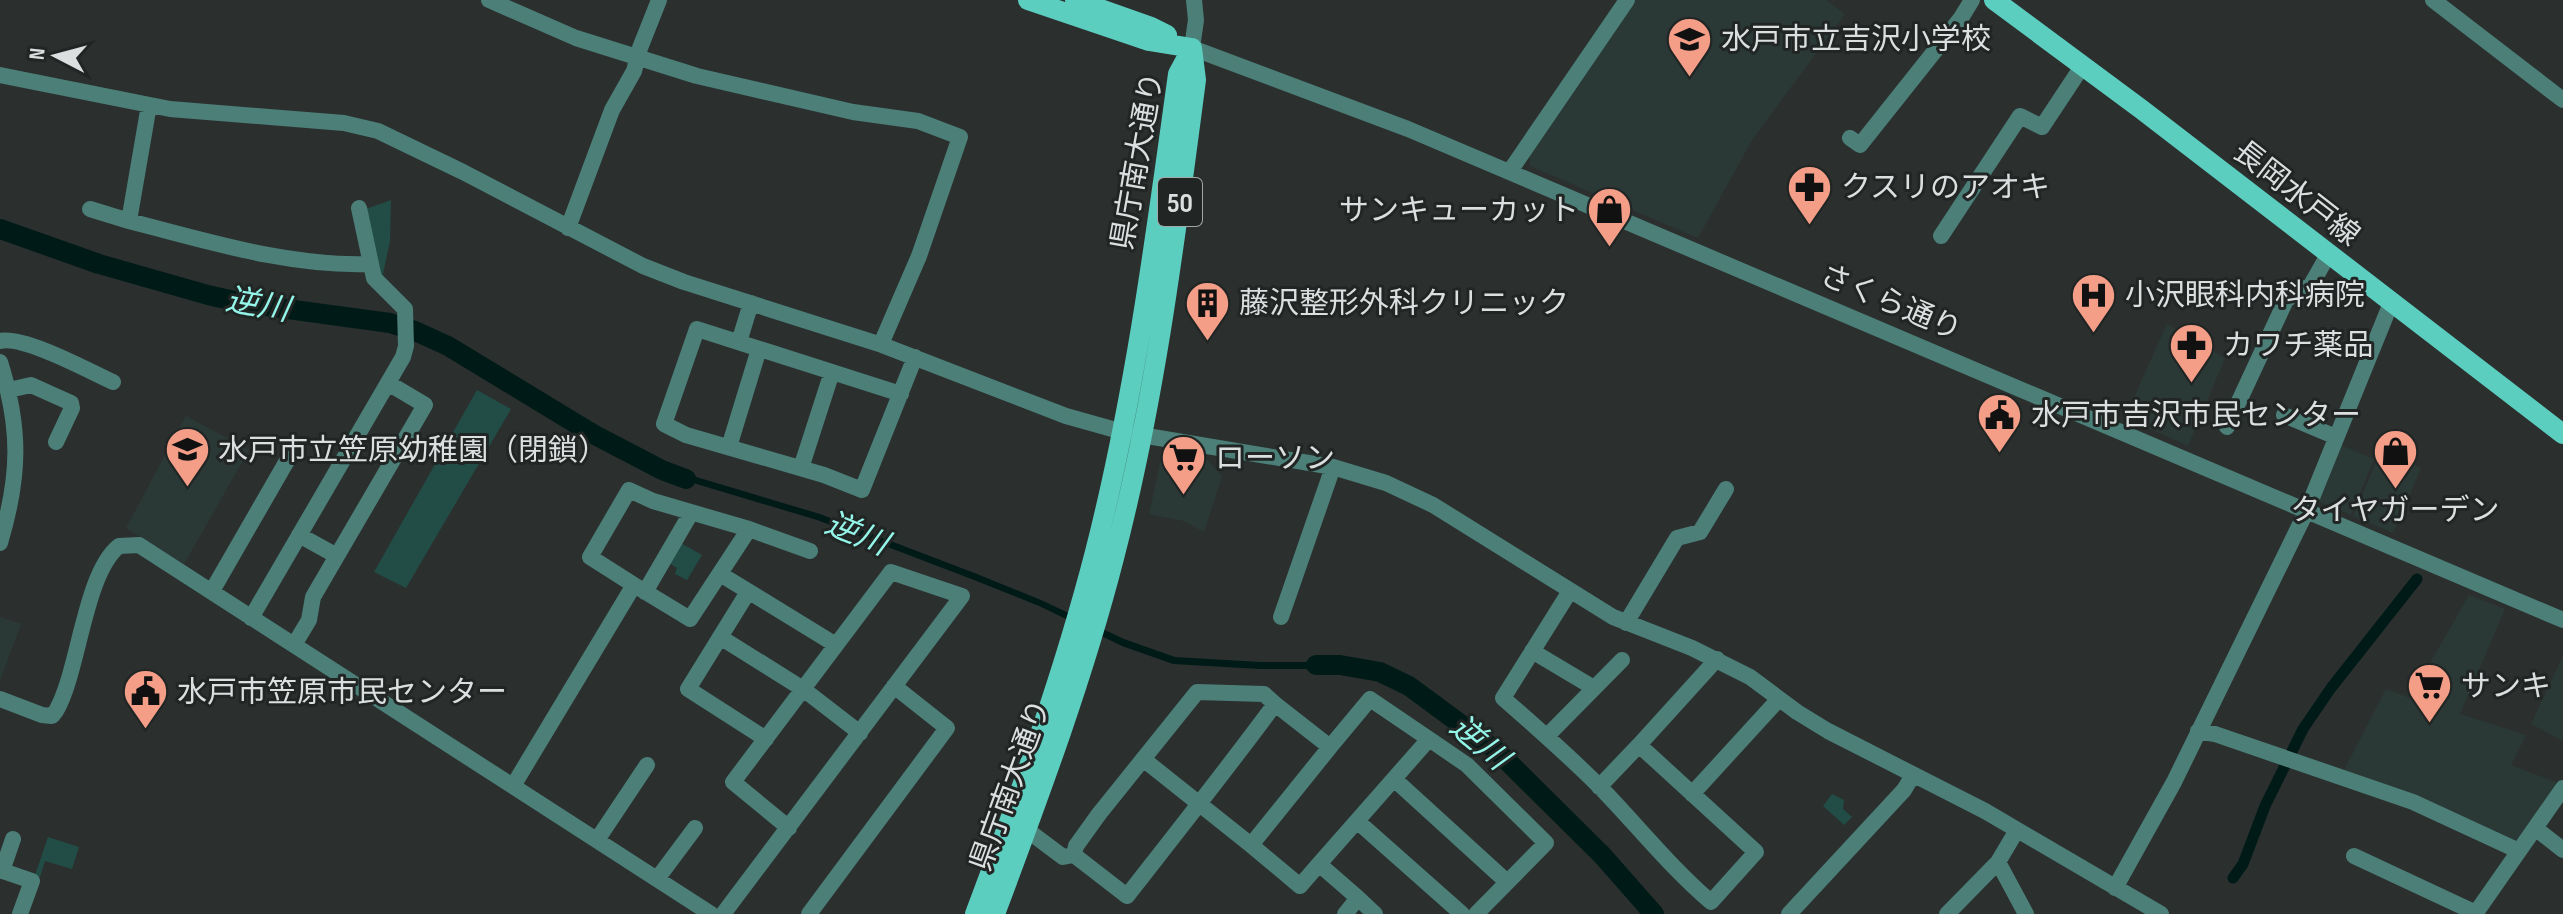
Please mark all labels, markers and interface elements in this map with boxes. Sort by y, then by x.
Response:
school or university icon: 水戸市立吉沢小学校 [1666,15,1714,78]
north arrow [16,16,96,96]
place label: 水戸市立吉沢小学校 [1721,22,1991,58]
text: N [24,47,52,61]
street label: 県庁南大通り [1105,69,1171,253]
street label: 長岡水戸線 [2226,133,2367,254]
pharmacy icon: クスリのアオキ [1786,163,1834,226]
place label: クスリのアオキ [1841,170,2050,206]
road number: 50 [1158,178,1202,226]
shop icon: サンキューカット [1586,186,1634,249]
place label: サンキューカット [1339,193,1579,229]
street label: さくら通り [1815,257,1967,349]
hospital icon: 小沢眼科内科病院 [2070,271,2118,334]
place label: 小沢眼科内科病院 [2125,278,2365,314]
building icon: 藤沢整形外科クリニック [1184,279,1232,342]
water label: 逆川 [223,281,296,331]
place label: 藤沢整形外科クリニック [1239,286,1569,322]
pharmacy icon: カワチ薬品 [2168,321,2216,384]
place label: カワチ薬品 [2223,328,2373,364]
public building icon: 水戸市吉沢市民センター [1976,391,2024,454]
place label: 水戸市吉沢市民センター [2031,398,2361,434]
school or university icon: 水戸市立笠原幼稚園（閉鎖） [163,426,211,489]
shop icon: タイヤガーデン [2371,428,2419,491]
place label: 水戸市立笠原幼稚園（閉鎖） [218,433,608,469]
supermarket icon: ローソン [1160,434,1208,497]
place label: ローソン [1215,441,1335,477]
place label: タイヤガーデン [2290,493,2500,529]
water label: 逆川 [819,504,896,566]
supermarket icon: サンキ [2406,662,2454,725]
public building icon: 水戸市笠原市民センター [122,668,170,731]
place label: サンキ [2461,669,2551,705]
place label: 水戸市笠原市民センター [177,675,507,711]
street label: 県庁南大通り [963,695,1059,876]
water label: 逆川 [1442,708,1518,781]

